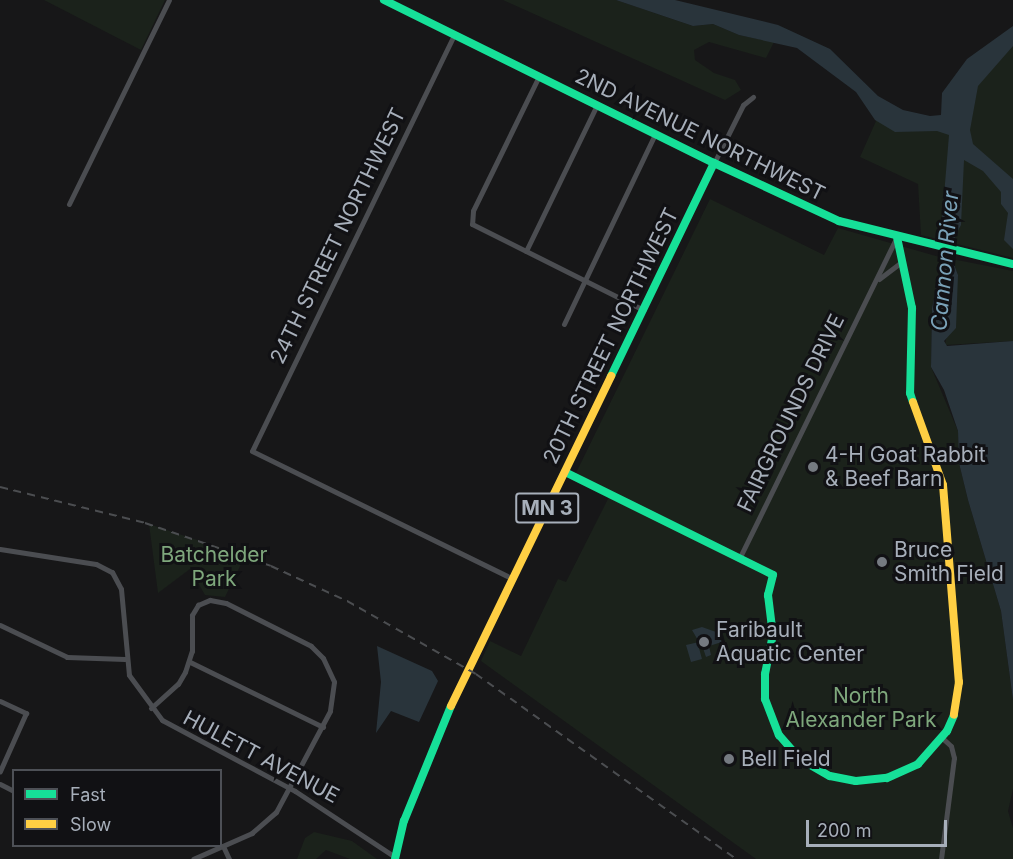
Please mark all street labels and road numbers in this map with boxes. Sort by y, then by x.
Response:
street label: 2ND AVENUE NORTHWEST [571,63,829,207]
street label: 24TH STREET NORTHWEST [265,104,411,368]
street label: 20TH STREET NORTHWEST [538,204,684,468]
street label: FAIRGROUNDS DRIVE [732,310,850,516]
road number: MN 3 [514,491,580,525]
street label: HULETT AVENUE [179,705,343,809]

